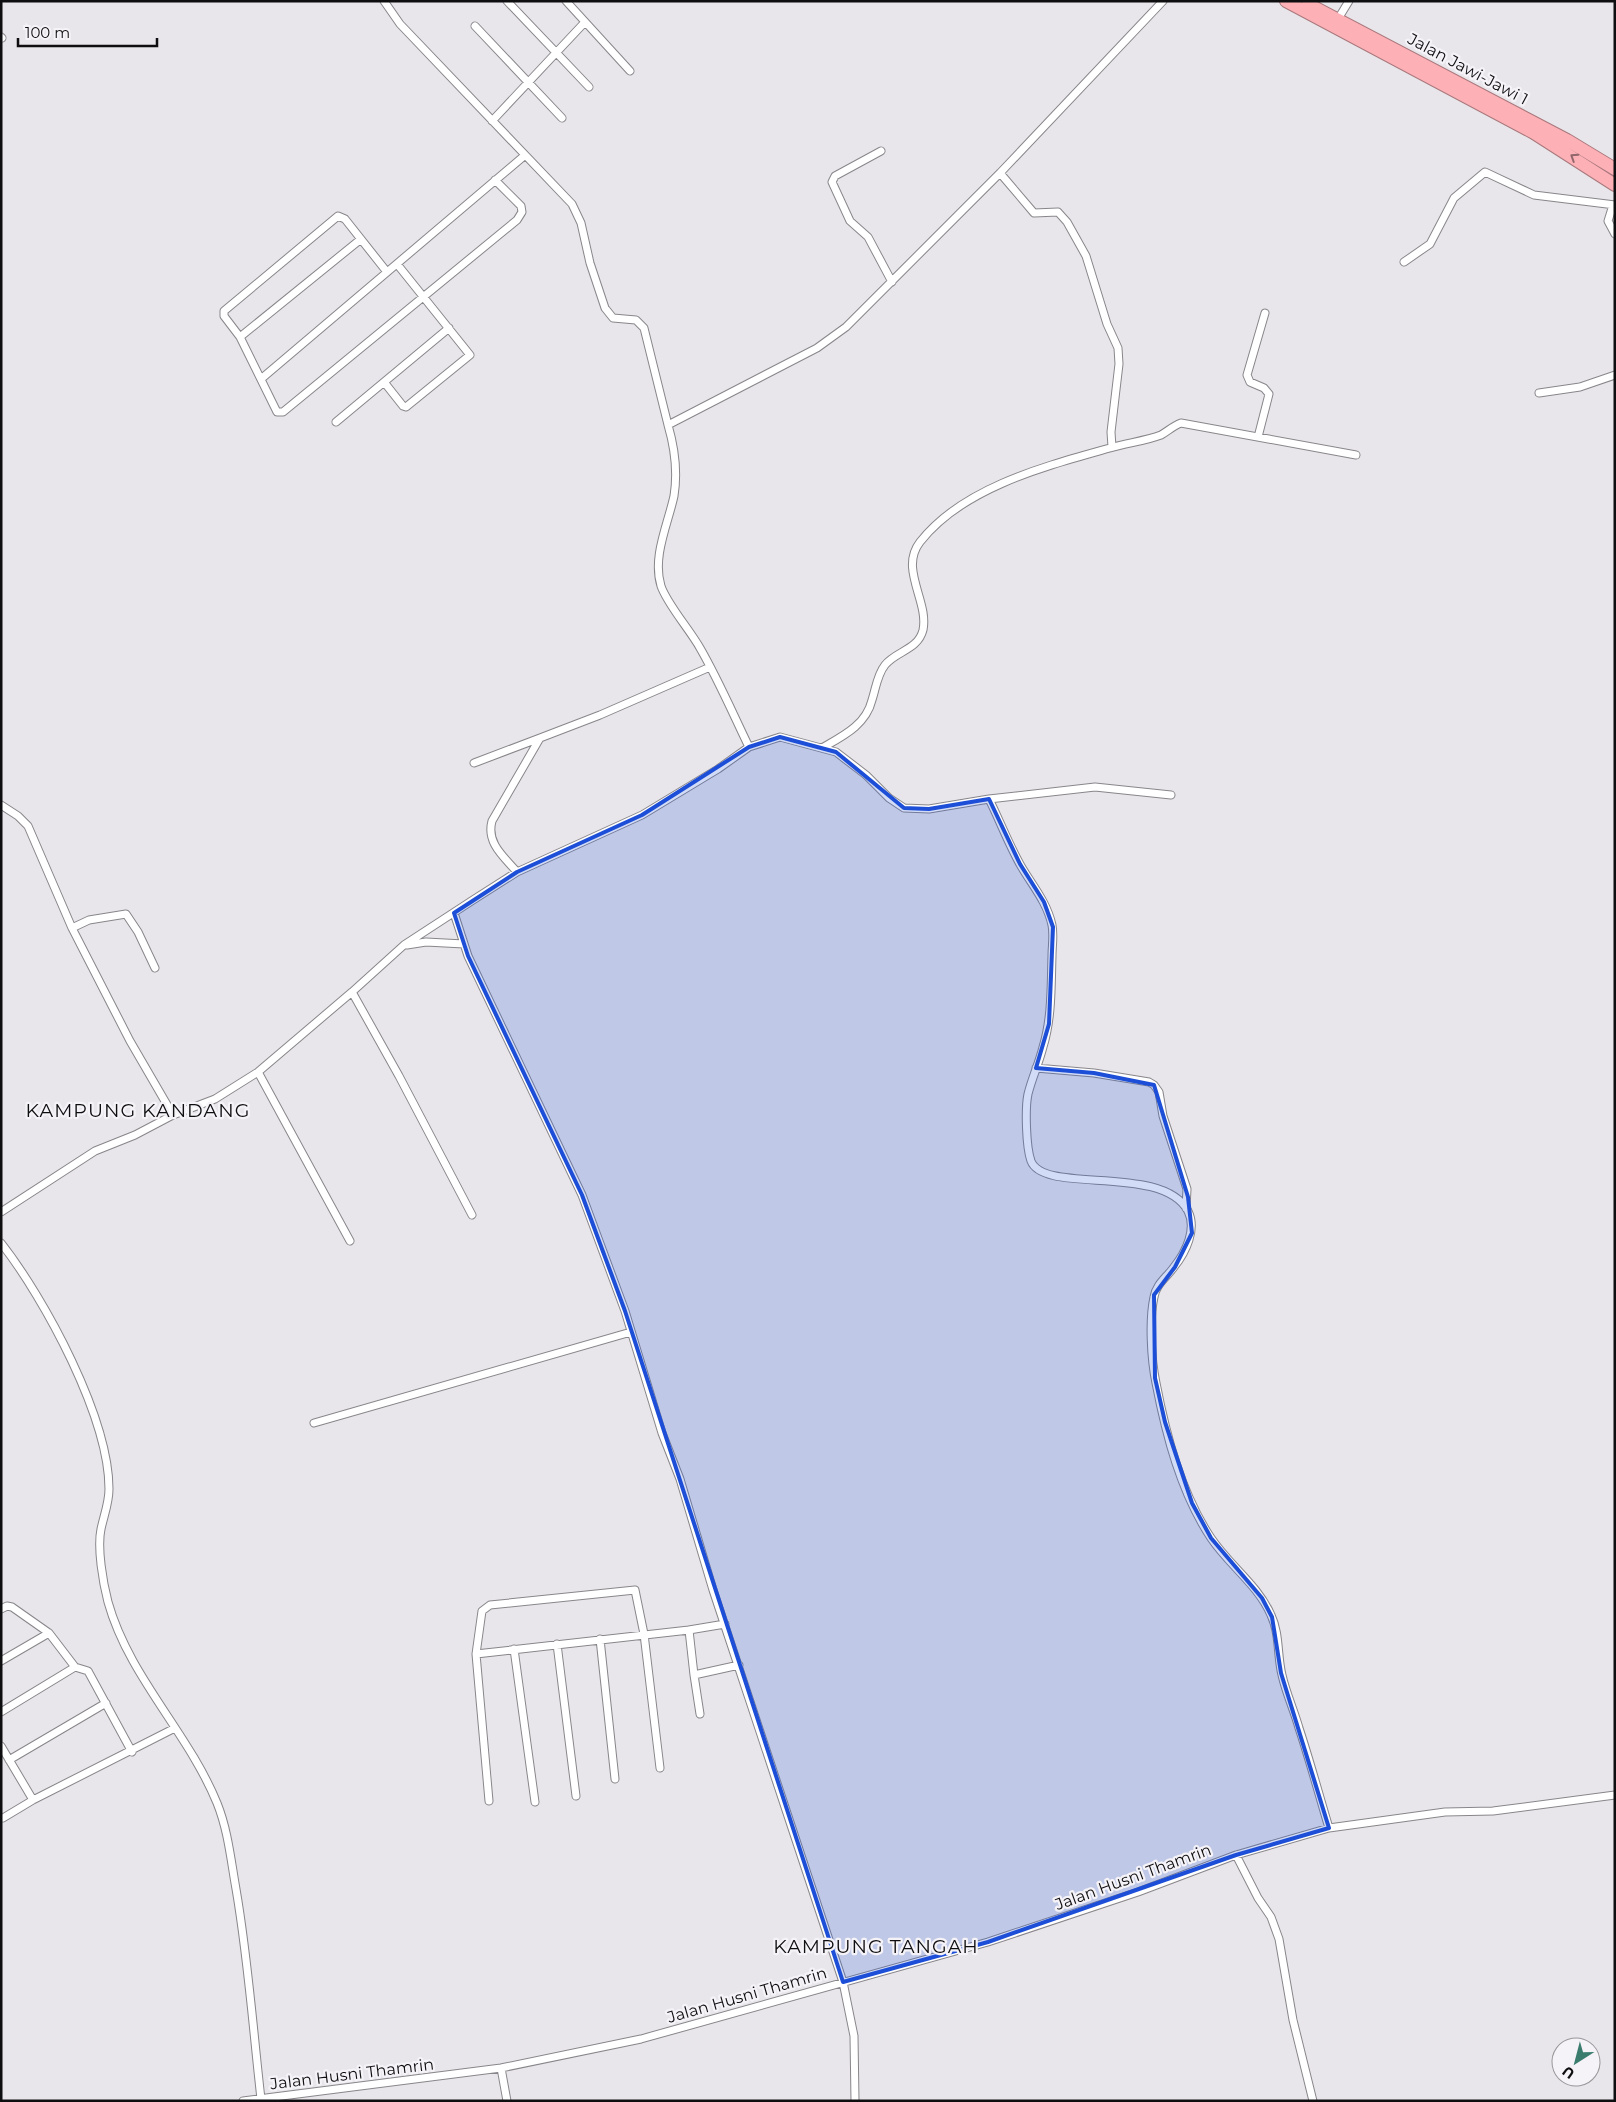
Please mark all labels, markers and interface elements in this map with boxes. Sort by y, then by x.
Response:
scale bar [18,15,156,47]
text: 100 m [25,23,70,42]
street label: Jalan Jawi-Jawi 1 [1404,29,1531,109]
one-way arrow [1571,154,1580,164]
district label: KAMPUNG KANDANG [26,1099,250,1122]
street label: Jalan Husni Thamrin [1051,1840,1214,1914]
district label: KAMPUNG TANGAH [773,1935,979,1958]
street label: Jalan Husni Thamrin [664,1963,829,2027]
north arrow [1551,2037,1601,2087]
street label: Jalan Husni Thamrin [268,2055,435,2094]
text: U [1559,2062,1578,2083]

